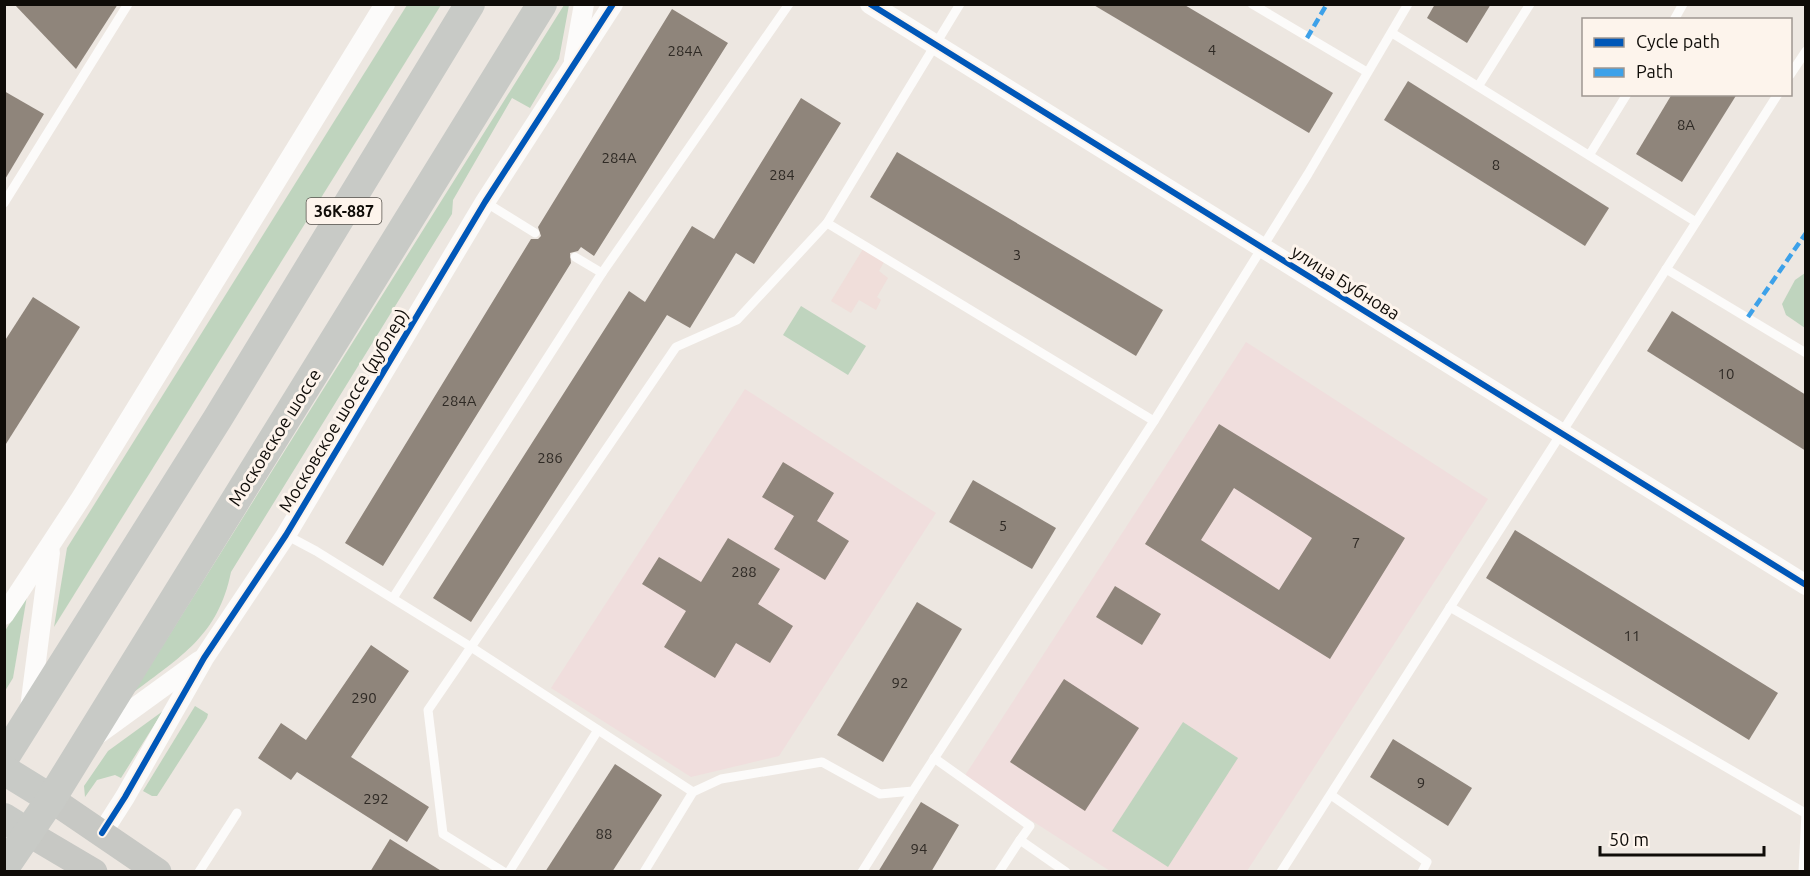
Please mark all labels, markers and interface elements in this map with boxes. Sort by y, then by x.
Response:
legend [1582,18,1792,96]
text: Cycle path [1636,31,1720,51]
house number: 4 [1208,41,1216,58]
house number: 284А [667,42,703,59]
text: Path [1636,61,1673,81]
house number: 8А [1677,116,1695,133]
house number: 284А [601,149,637,166]
house number: 8 [1492,156,1500,173]
house number: 284 [769,166,795,183]
road number: 36К-887 [306,198,382,224]
street label: улица Бубнова [1288,241,1404,323]
house number: 3 [1013,246,1021,263]
street label: Московское шоссе (дублер) [273,304,413,516]
street label: Московское шоссе [223,364,325,510]
house number: 10 [1718,365,1734,382]
house number: 284А [441,392,477,409]
house number: 286 [537,449,563,466]
house number: 5 [999,517,1007,534]
house number: 7 [1352,534,1360,551]
house number: 288 [731,563,757,580]
house number: 11 [1624,627,1640,644]
house number: 92 [892,674,908,691]
house number: 290 [351,689,377,706]
house number: 9 [1417,774,1425,791]
house number: 292 [363,790,389,807]
scale bar [1600,819,1764,857]
house number: 88 [596,825,612,842]
text: 50 m [1609,829,1649,849]
house number: 94 [911,840,927,857]

